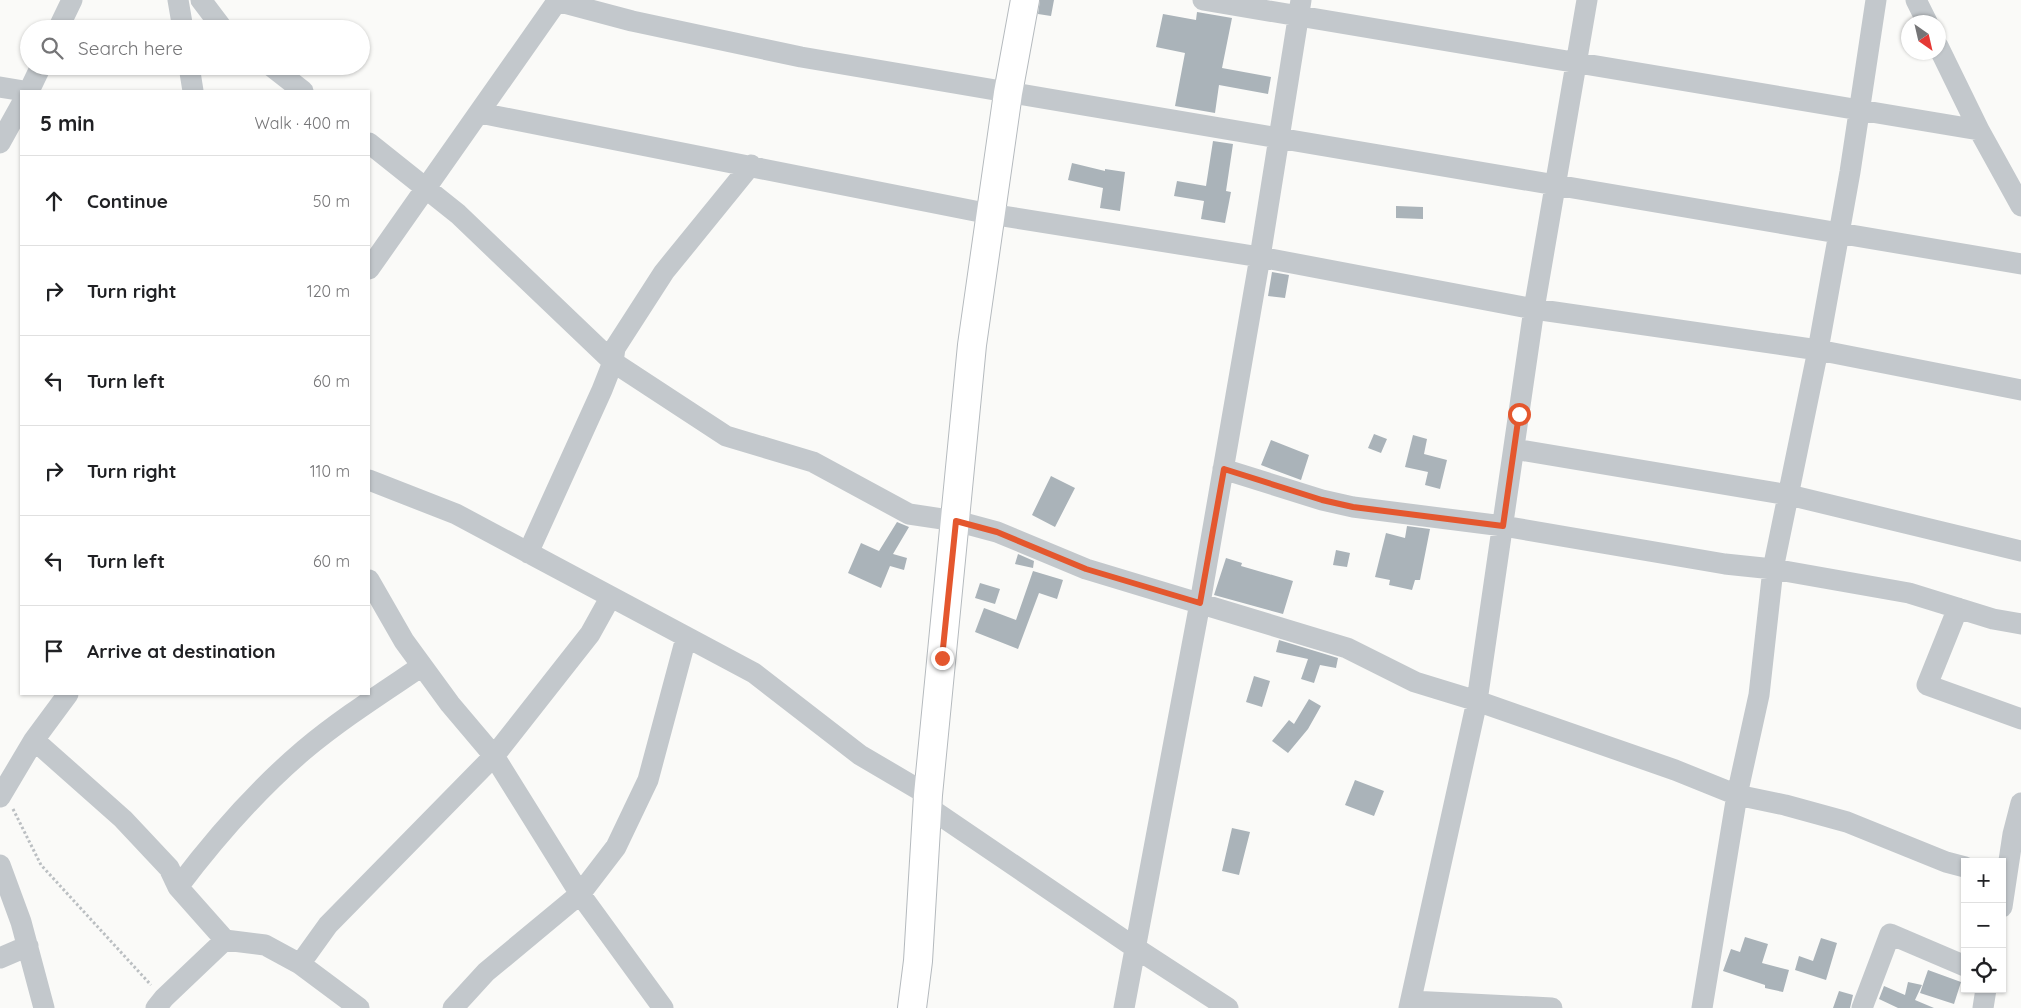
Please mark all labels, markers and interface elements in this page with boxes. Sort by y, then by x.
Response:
north arrow [1901,15,1946,60]
search box [20,20,370,75]
icon: search [38,34,66,62]
text: Search here [78,36,183,60]
text: 5 min [40,110,95,136]
text: Walk · 400 m [254,113,350,133]
icon: ahead [40,187,68,215]
text: Continue [87,189,168,213]
text: 50 m [313,191,350,211]
icon: right [40,277,68,305]
text: Turn right [87,279,176,303]
text: 120 m [307,281,350,301]
icon: left [40,367,68,395]
text: Turn left [87,369,165,393]
text: 60 m [313,371,350,391]
route start [1508,403,1531,426]
icon: right [40,457,68,485]
text: Turn right [87,459,176,483]
text: 110 m [310,461,350,481]
icon: left [40,547,68,575]
text: Turn left [87,549,165,573]
text: 60 m [313,551,350,571]
icon: arrive [40,637,68,665]
text: Arrive at destination [87,639,276,663]
route end [931,647,954,670]
map controls [1961,858,2006,993]
button: + [1961,858,2006,903]
button: − [1961,903,2006,948]
button: locate [1961,948,2006,993]

